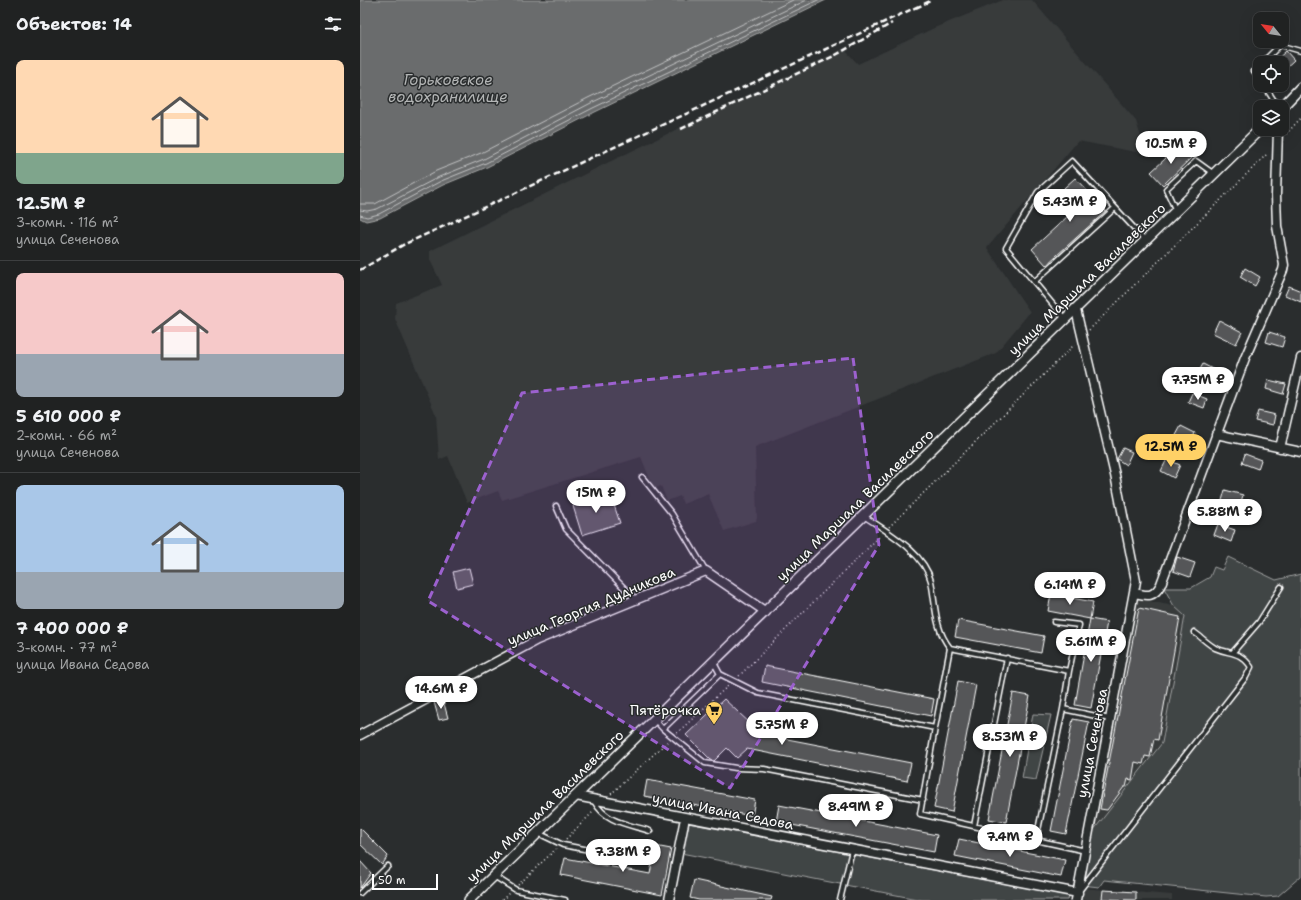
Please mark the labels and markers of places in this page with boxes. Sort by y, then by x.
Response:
pin: 10.5M ₽ [1134,131,1208,165]
pin: 5.43M ₽ [1033,189,1107,223]
pin: 7.75M ₽ [1161,367,1235,401]
pin: 12.5M ₽ [1134,434,1208,468]
pin: 15M ₽ [568,480,624,514]
pin: 5.88M ₽ [1188,499,1262,533]
pin: 6.14M ₽ [1033,572,1107,606]
pin: 5.61M ₽ [1054,629,1128,663]
pin: 14.6M ₽ [404,676,478,710]
supermarket icon: Пятёрочка [704,700,724,725]
place label: Пятёрочка [630,701,701,719]
pin: 5.75M ₽ [745,712,819,746]
pin: 8.53M ₽ [973,724,1047,758]
pin: 8.49M ₽ [819,794,893,828]
pin: 7.4M ₽ [977,824,1043,858]
pin: 7.38M ₽ [586,839,660,873]

